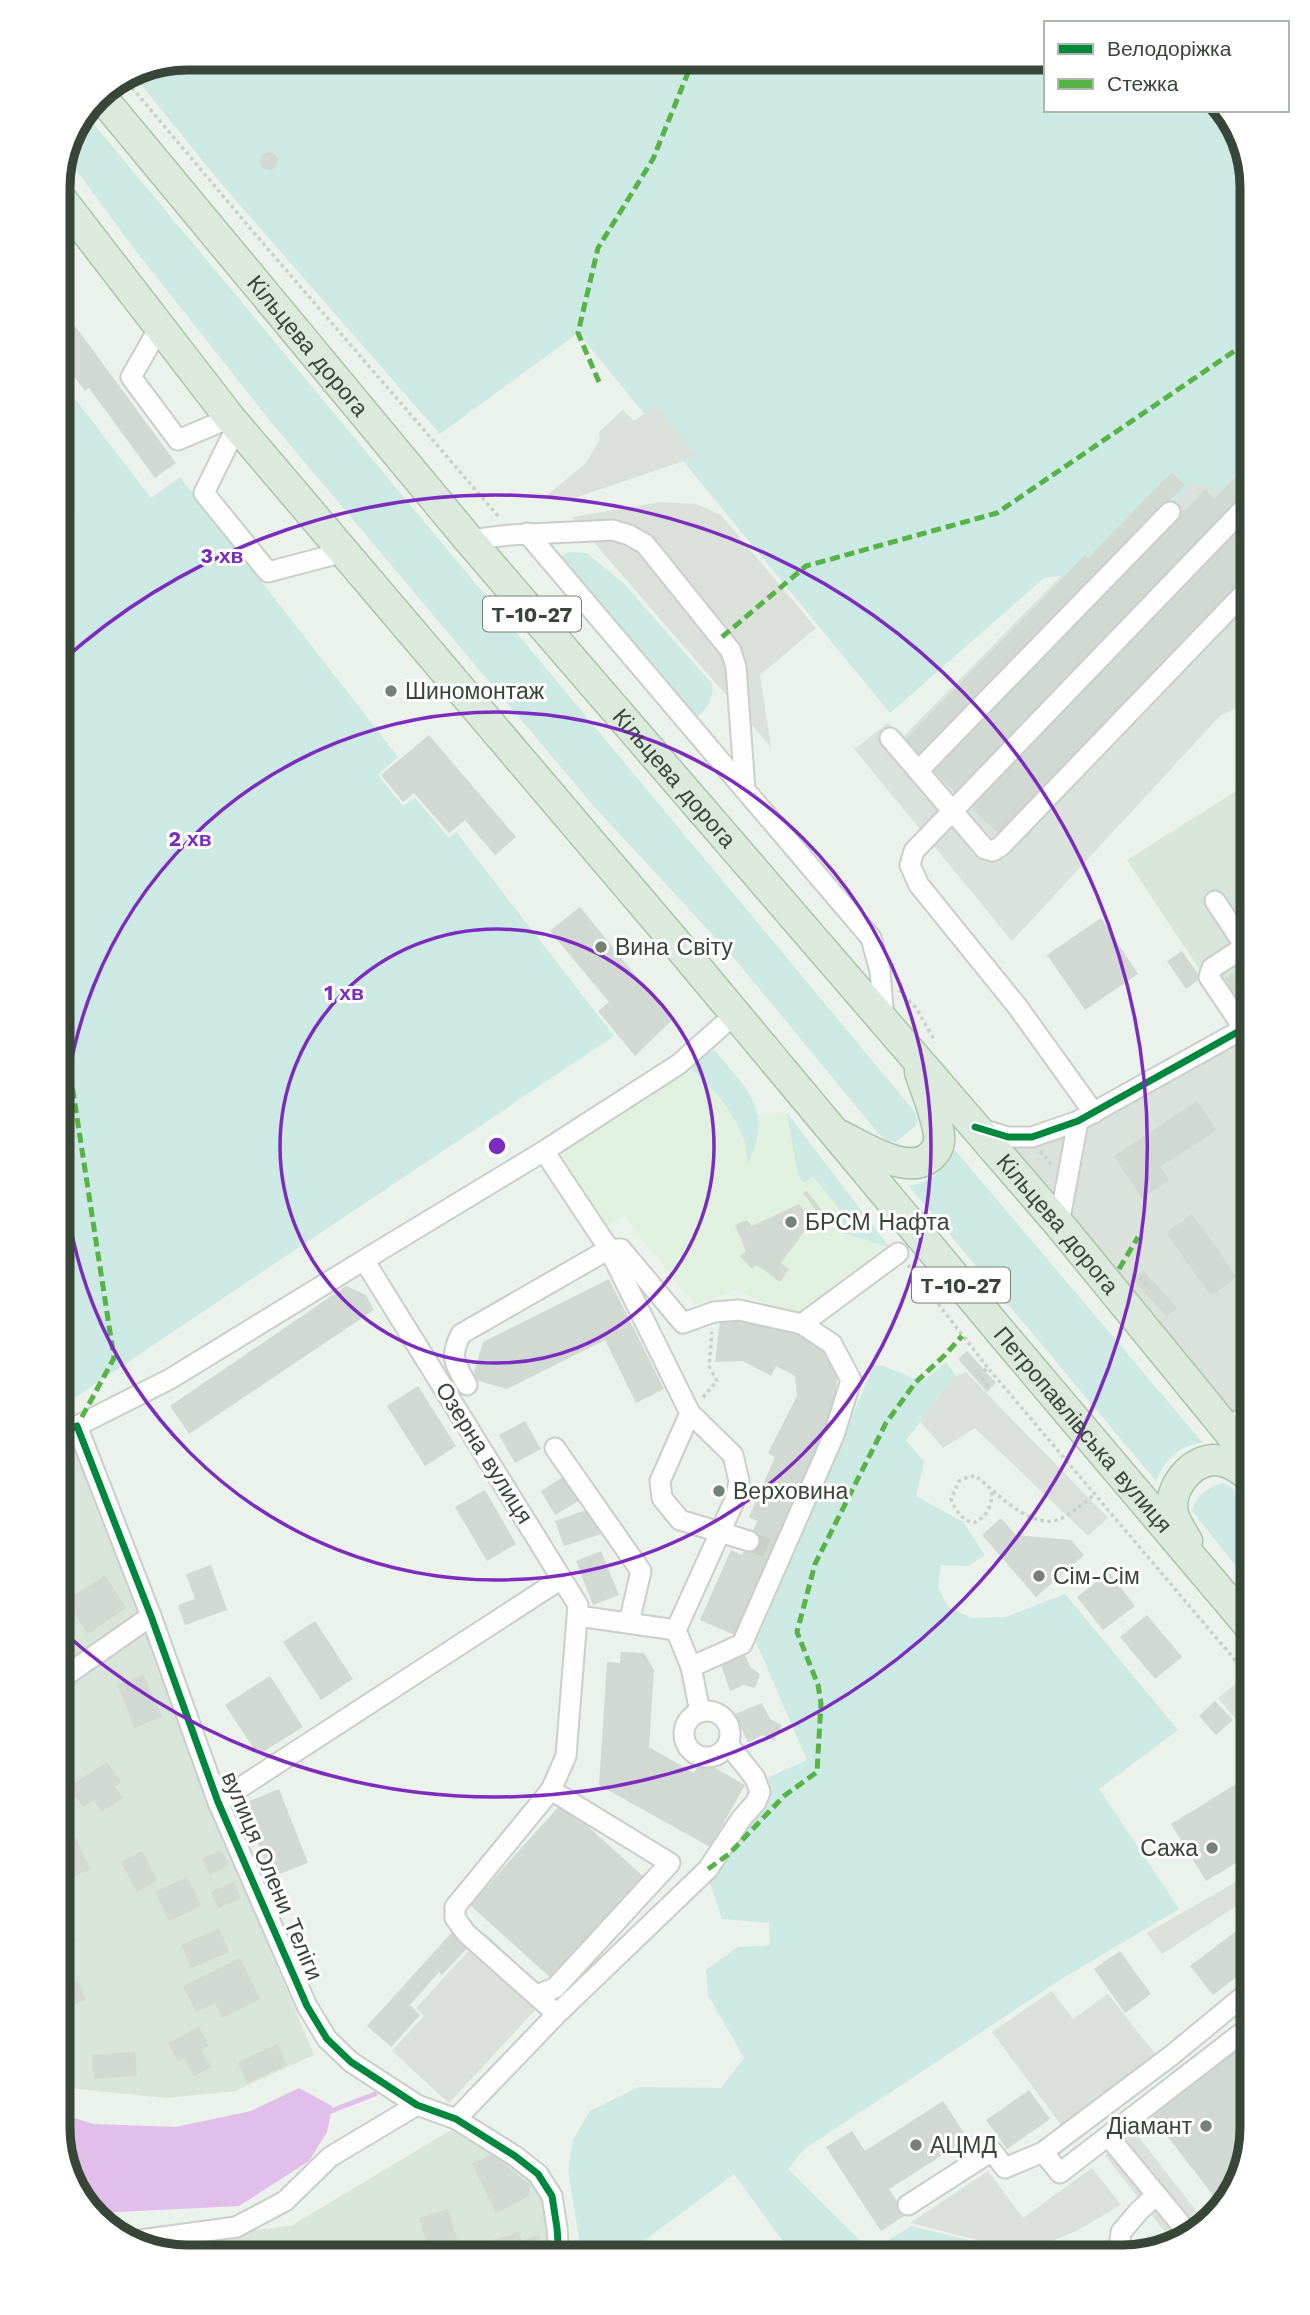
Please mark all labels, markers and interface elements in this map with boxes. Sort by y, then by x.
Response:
legend [1044,21,1289,112]
text: Велодоріжка [1107,36,1232,61]
text: Стежка [1107,71,1179,96]
street label: Кільцева дорога [242,270,374,422]
text: 3 хв [200,543,244,568]
road number: Т-10-27 [483,596,581,632]
place label: Шиномонтаж [405,678,545,705]
marker: Шиномонтаж [383,683,399,699]
street label: Кільцева дорога [607,703,742,853]
text: 2 хв [168,826,212,851]
place label: Вина Світу [615,934,733,961]
marker: Вина Світу [593,939,609,955]
text: 1 хв [324,980,364,1005]
centre of rings [485,1134,509,1158]
street label: Кільцева дорога [991,1148,1124,1300]
place label: БРСМ Нафта [805,1209,950,1236]
marker: БРСМ Нафта [783,1214,799,1230]
road number: Т-10-27 [912,1268,1010,1302]
street label: Петропавлівська вулиця [988,1321,1178,1538]
street label: Озерна вулиця [430,1377,538,1529]
place label: Верховина [733,1478,848,1505]
marker: Верховина [711,1483,727,1499]
place label: Сім-Сім [1053,1563,1140,1590]
marker: Сім-Сім [1031,1568,1047,1584]
street label: вулиця Олени Теліги [216,1768,328,1984]
place label: Сажа [1140,1835,1198,1862]
marker: Сажа [1204,1840,1220,1856]
place label: Діамант [1107,2113,1192,2140]
marker: Діамант [1198,2118,1214,2134]
place label: АЦМД [930,2132,998,2159]
marker: АЦМД [908,2137,924,2153]

